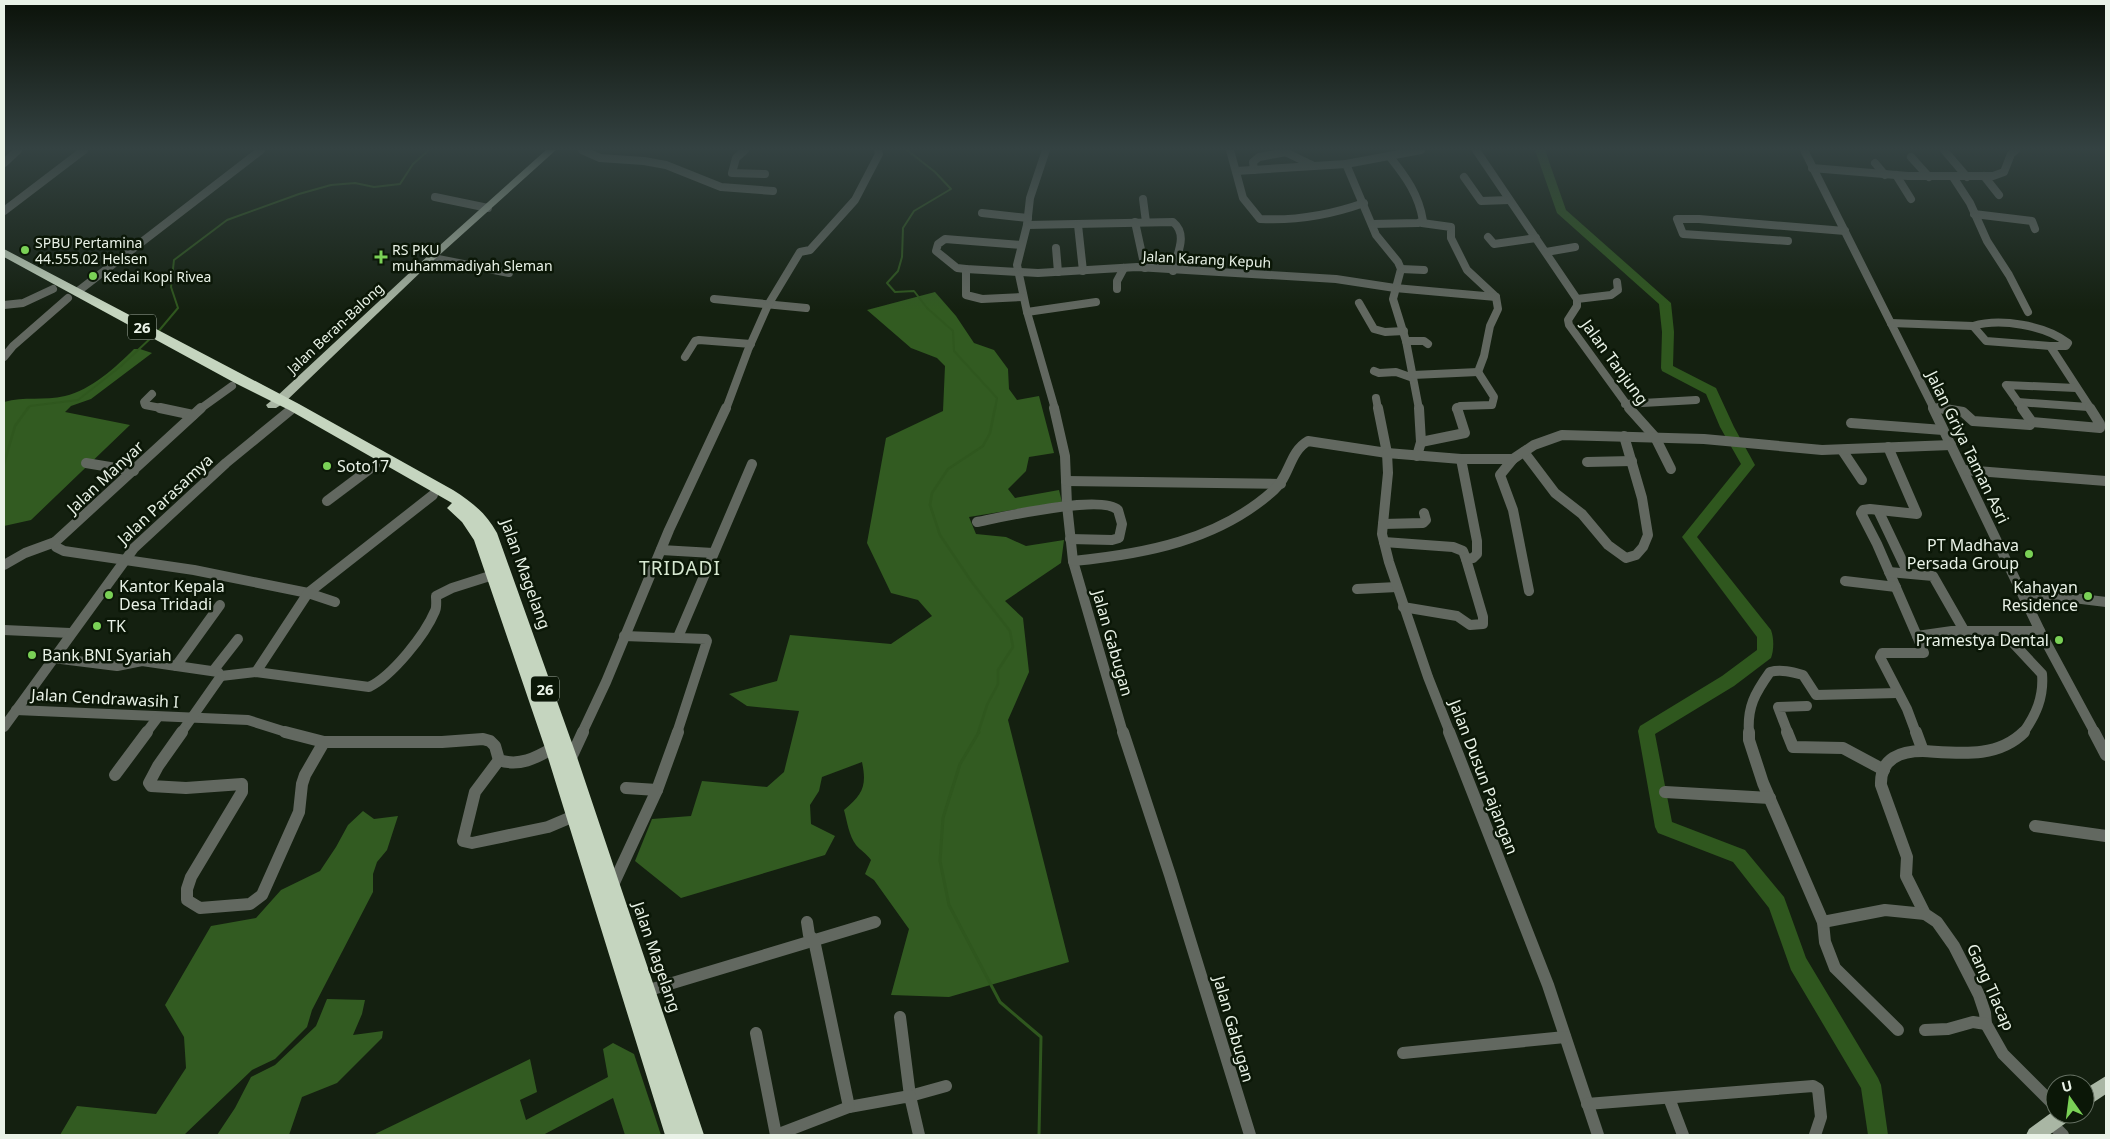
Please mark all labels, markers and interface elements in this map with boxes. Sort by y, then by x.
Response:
place label: SPBU Pertamina 44.555.02 Helsen [35,233,147,268]
place label: RS PKU muhammadiyah Sleman [392,240,553,275]
marker: SPBU Pertamina 44.555.02 Helsen [19,244,31,256]
street label: Jalan Karang Kepuh [1140,246,1272,272]
marker: RS PKU muhammadiyah Sleman [374,250,388,264]
place label: Kedai Kopi Rivea [103,267,211,286]
marker: Kedai Kopi Rivea [87,270,99,282]
street label: Jalan Beran-Balong [281,278,387,379]
street label: Jalan Tanjung [1575,313,1654,409]
road number: 26 [128,314,156,340]
street label: Jalan Griya Taman Asri [1921,365,2015,527]
street label: Jalan Manyar [60,435,148,520]
street label: Jalan Parasamya [111,449,218,550]
place label: Soto17 [337,455,389,477]
marker: Soto17 [321,460,333,472]
street label: Jalan Magelang [495,514,556,632]
place label: PT Madhava Persada Group [1907,534,2019,574]
marker: PT Madhava Persada Group [2023,548,2035,560]
district label: TRIDADI [639,555,721,581]
place label: Kantor Kepala Desa Tridadi [119,575,225,615]
place label: Kahayan Residence [2002,576,2078,616]
street label: Jalan Gabugan [1087,585,1139,699]
marker: Kantor Kepala Desa Tridadi [103,589,115,601]
marker: Kahayan Residence [2082,590,2094,602]
place label: TK [107,615,126,637]
marker: TK [91,620,103,632]
place label: Pramestya Dental [1916,629,2049,651]
marker: Pramestya Dental [2053,634,2065,646]
place label: Bank BNI Syariah [42,644,172,666]
marker: Bank BNI Syariah [26,649,38,661]
road number: 26 [531,676,559,702]
street label: Jalan Cendrawasih I [29,683,179,713]
street label: Jalan Dusun Pajangan [1444,695,1524,858]
street label: Jalan Magelang [627,897,686,1015]
street label: Gang Tlacap [1962,940,2020,1034]
street label: Jalan Gabugan [1208,971,1260,1085]
north arrow [2045,1074,2095,1124]
text: U [2059,1075,2074,1096]

